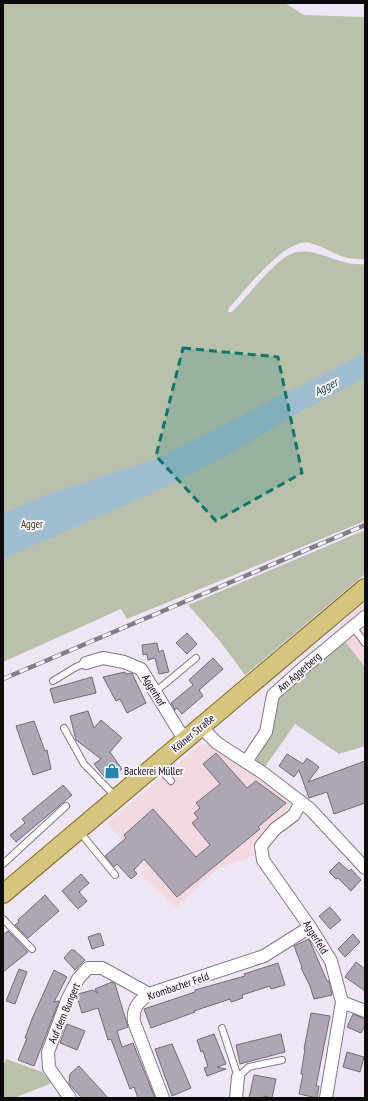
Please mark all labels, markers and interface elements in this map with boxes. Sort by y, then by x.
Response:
water label: Agger [312,373,341,399]
park label: Agger [21,517,43,531]
street label: Am Aggerberg [274,649,324,695]
street label: Aggerhof [139,672,169,709]
street label: Kölner Straße [169,711,218,755]
shop icon: Backerei Müller [103,762,121,780]
place label: Backerei Müller [124,764,183,778]
street label: Aggerfeld [300,918,332,956]
street label: Krombacher Feld [145,969,211,1003]
street label: Auf dem Bungert [45,981,83,1045]

